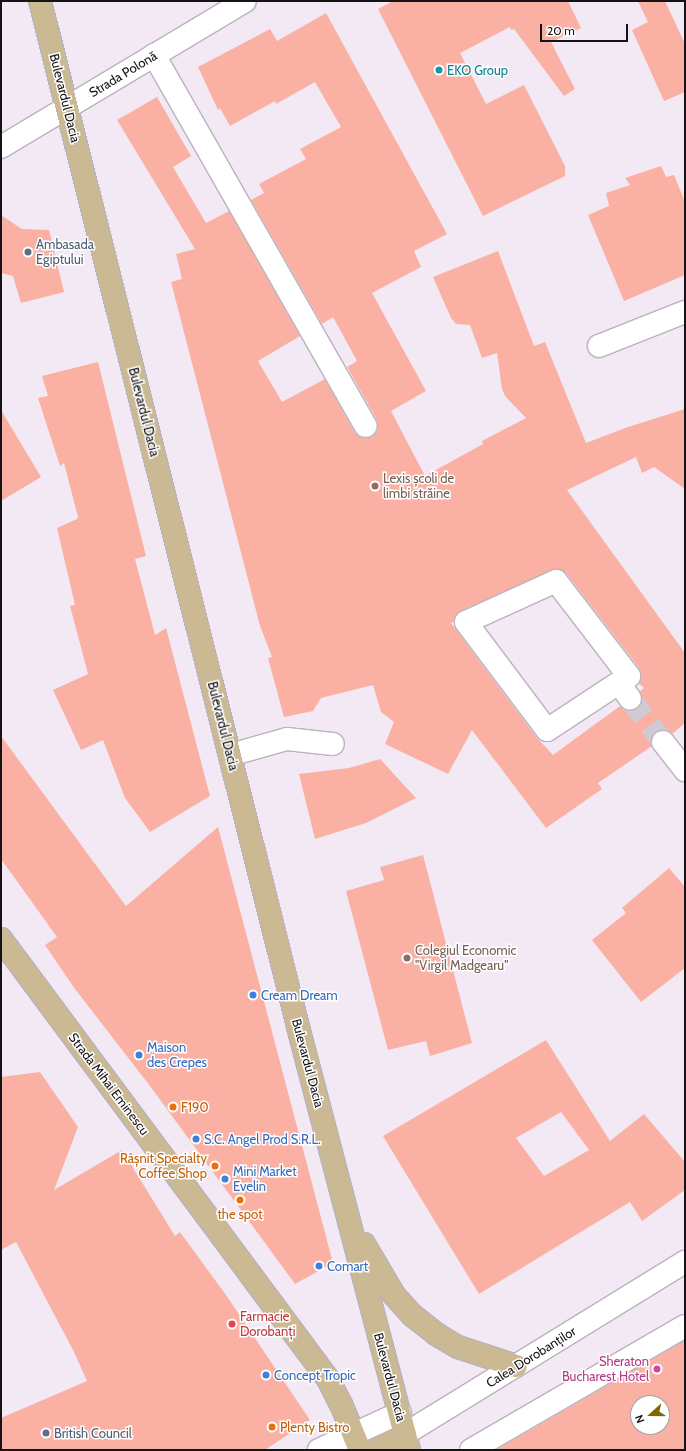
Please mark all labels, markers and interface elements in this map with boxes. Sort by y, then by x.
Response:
scale bar [542,16,630,42]
text: 20 m [547,23,575,38]
street label: Strada Polonă [86,48,160,100]
street label: Bulevardul Dacia [46,52,84,144]
place label: EKO Group [447,62,508,78]
marker: EKO Group [434,65,444,75]
place label: Ambasada Egiptului [36,237,94,268]
marker: Ambasada Egiptului [23,247,33,257]
street label: Bulevardul Dacia [125,366,163,458]
place label: Lexis școli de limbi străine [383,471,454,502]
marker: Lexis școli de limbi străine [370,481,380,491]
street label: Bulevardul Dacia [204,680,242,772]
place label: Colegiul Economic "Virgil Madgearu" [415,943,516,974]
marker: Colegiul Economic "Virgil Madgearu" [402,953,412,963]
place label: Cream Dream [261,987,338,1003]
marker: Cream Dream [248,990,258,1000]
street label: Bulevardul Dacia [289,1017,327,1109]
street label: Strada Mihai Eminescu [66,1030,152,1138]
place label: Maison des Crepes [147,1040,207,1071]
marker: Maison des Crepes [134,1050,144,1060]
place label: F190 [181,1099,208,1115]
marker: F190 [168,1102,178,1112]
place label: S.C. Angel Prod S.R.L. [204,1131,321,1147]
marker: S.C. Angel Prod S.R.L. [191,1134,201,1144]
place label: Râșnit Specialty Coffee Shop [120,1151,207,1182]
marker: Râșnit Specialty Coffee Shop [210,1161,220,1171]
place label: Mini Market Evelin [233,1164,297,1195]
marker: Mini Market Evelin [220,1174,230,1184]
marker: the spot [235,1195,245,1205]
place label: the spot [217,1206,263,1222]
place label: Comart [327,1258,368,1274]
marker: Comart [314,1261,324,1271]
place label: Farmacie Dorobanți [240,1309,295,1340]
marker: Farmacie Dorobanți [227,1319,237,1329]
street label: Calea Dorobanților [483,1323,579,1391]
street label: Bulevardul Dacia [371,1331,409,1423]
place label: Sheraton Bucharest Hotel [562,1354,649,1385]
marker: Sheraton Bucharest Hotel [652,1364,662,1374]
place label: Concept Tropic [274,1367,356,1383]
marker: Concept Tropic [261,1370,271,1380]
north arrow [630,1395,670,1435]
text: N [632,1413,648,1425]
place label: Plenty Bistro [280,1419,349,1435]
marker: Plenty Bistro [267,1422,277,1432]
place label: British Council [54,1425,132,1441]
marker: British Council [41,1428,51,1438]

